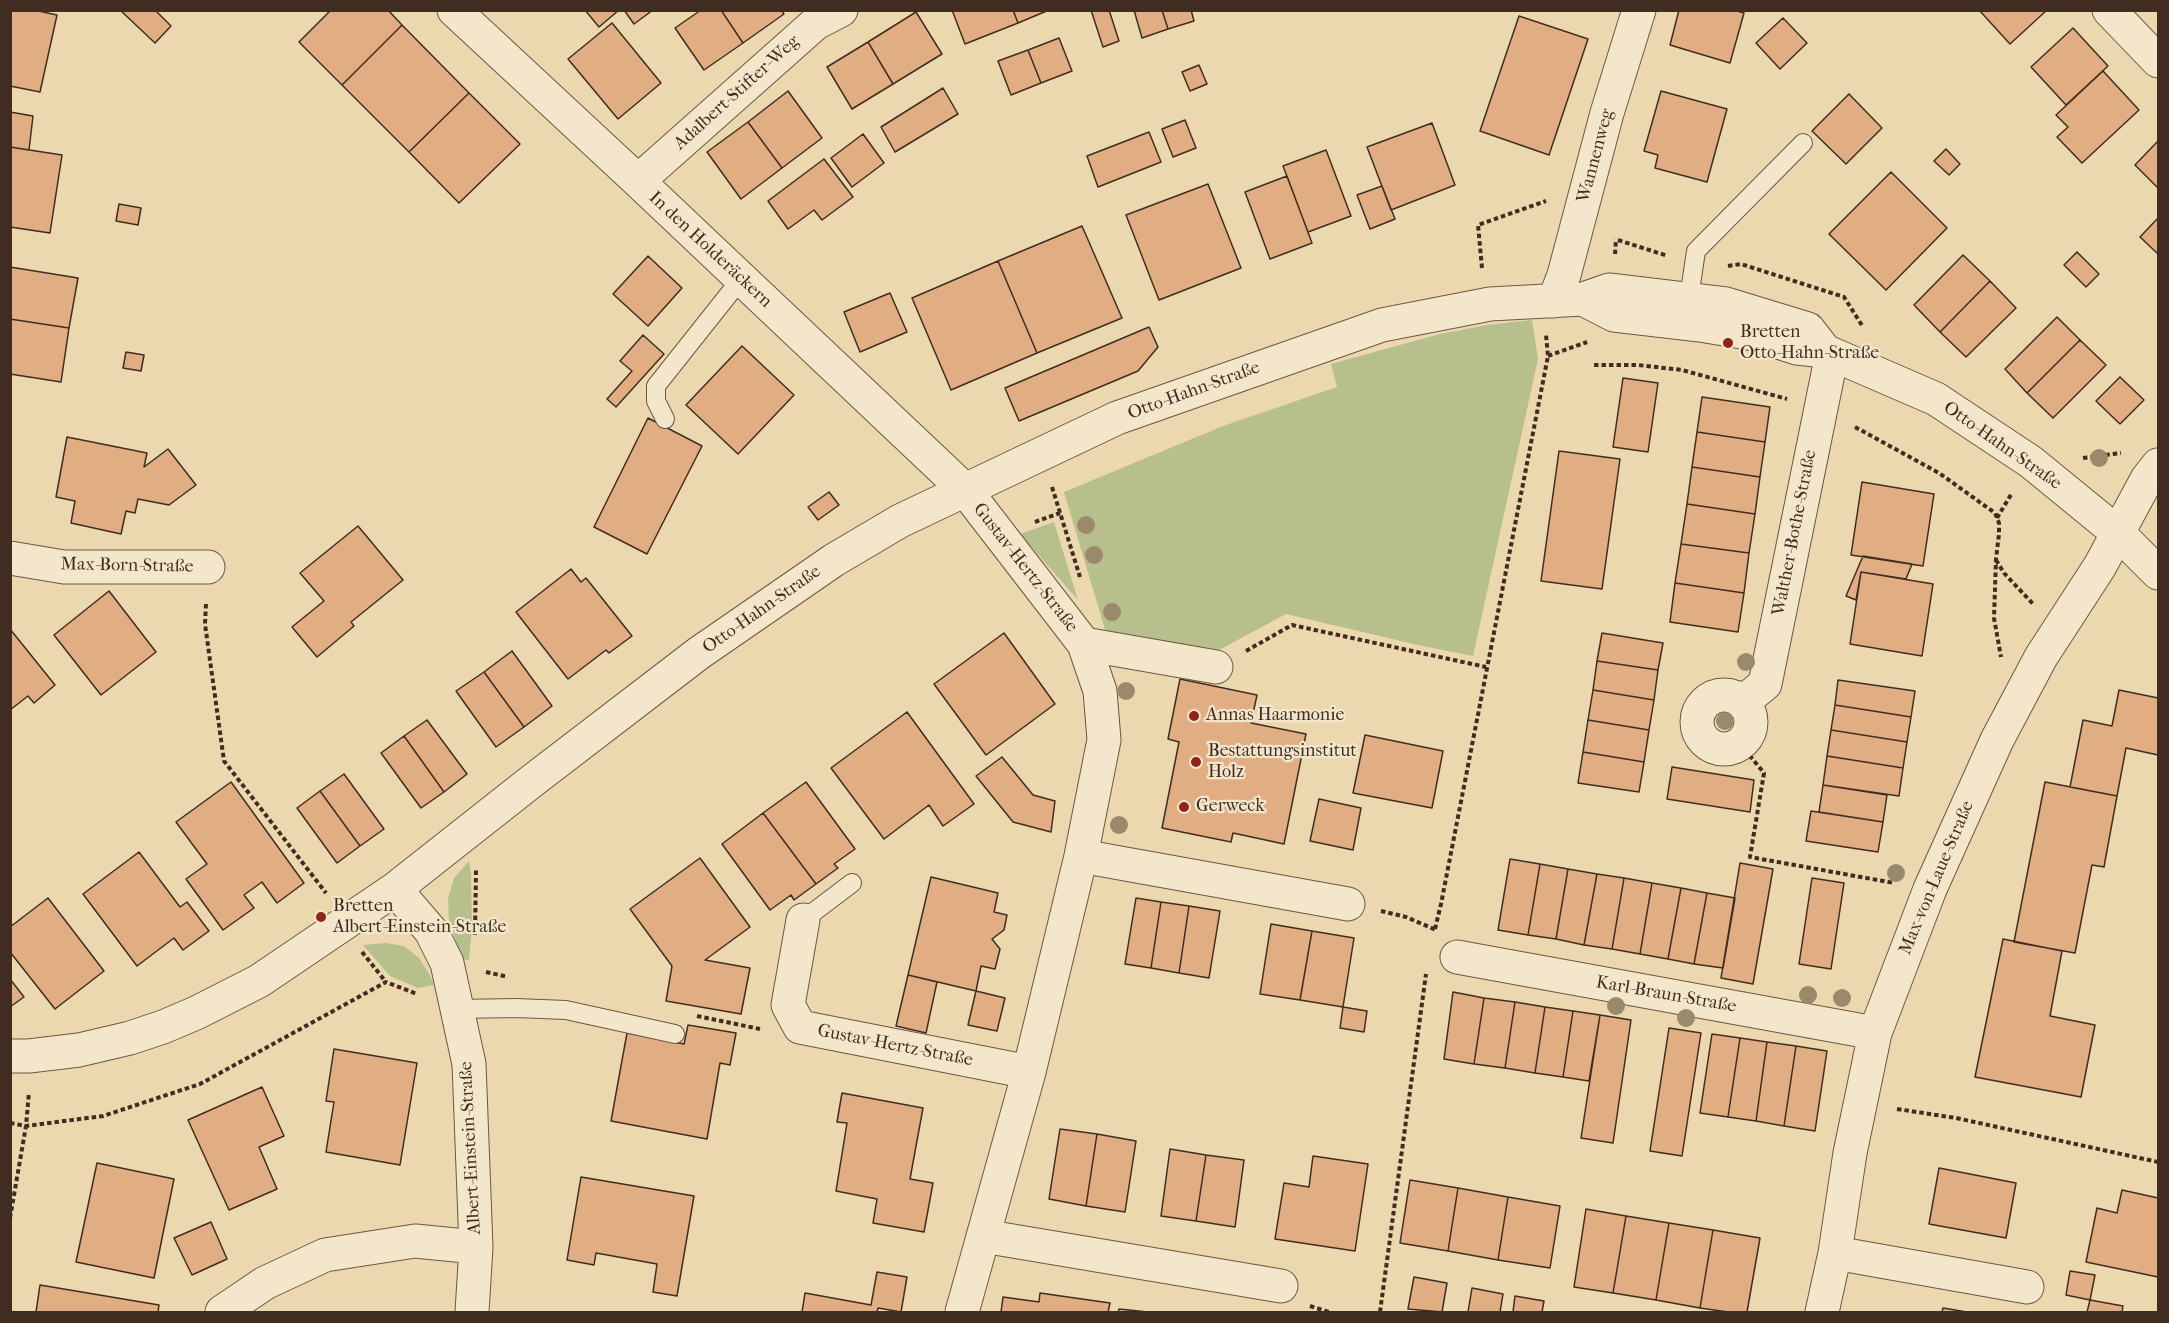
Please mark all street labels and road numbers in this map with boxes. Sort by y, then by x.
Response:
street label: Adalbert-Stifter-Weg [670,31,804,155]
street label: Wannenweg [1573,107,1619,205]
street label: In den Holderäckern [644,187,776,313]
street label: Otto-Hahn-Straße [1125,357,1263,425]
street label: Otto-Hahn-Straße [1939,397,2065,495]
street label: Walther-Bothe-Straße [1768,448,1822,618]
street label: Gustav-Hertz-Straße [968,499,1082,637]
street label: Max-Born-Straße [60,554,194,578]
street label: Otto-Hahn-Straße [699,561,825,659]
street label: Max-von-Laue-Straße [1895,798,1979,958]
street label: Karl-Braun-Straße [1594,972,1738,1018]
street label: Gustav-Hertz-Straße [815,1020,975,1072]
street label: Albert-Einstein-Straße [456,1061,486,1235]

